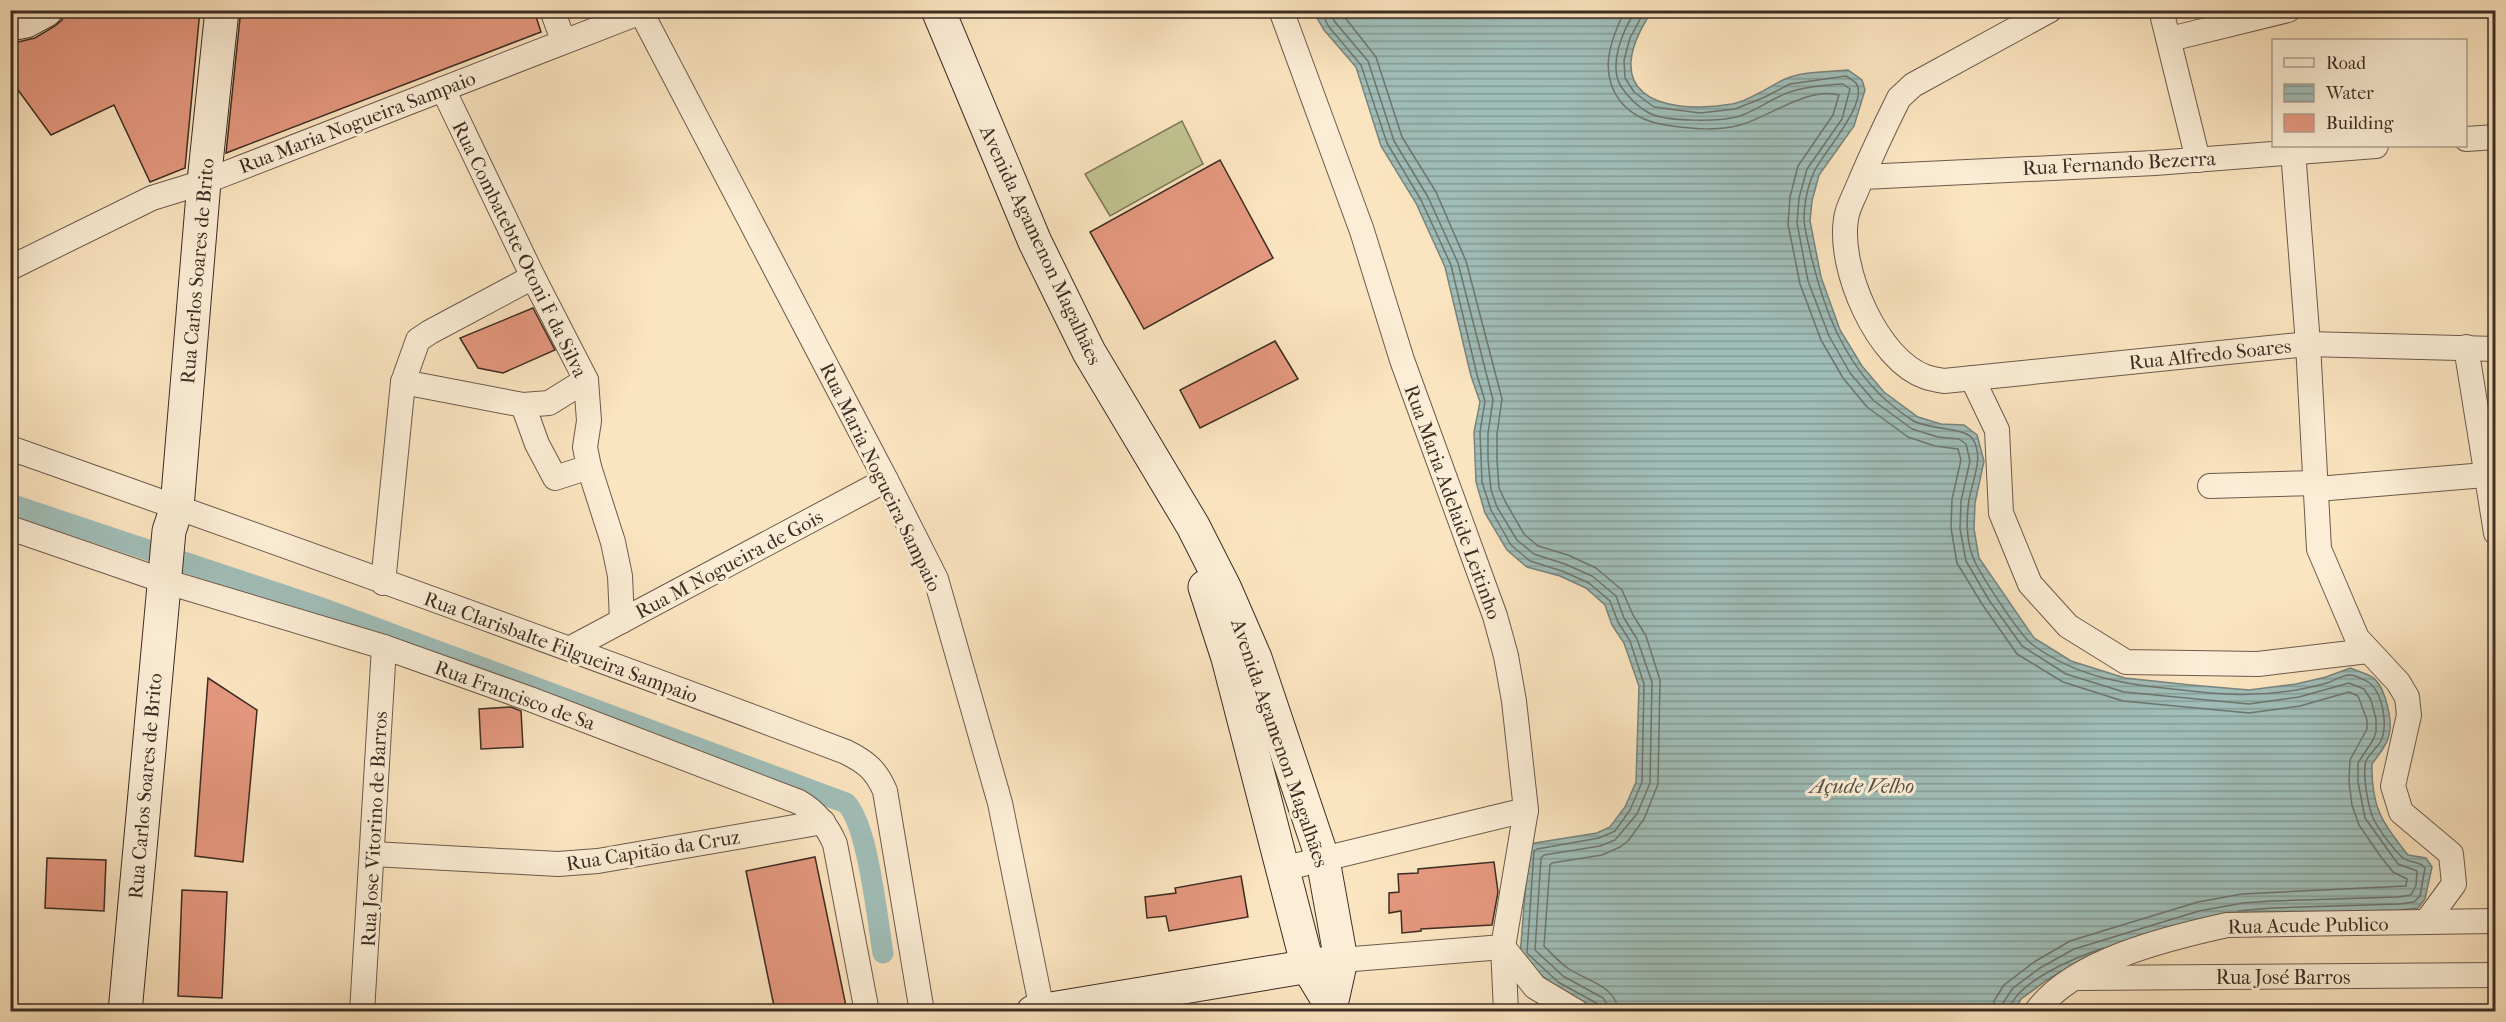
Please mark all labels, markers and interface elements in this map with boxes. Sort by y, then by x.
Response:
legend [2272,39,2467,147]
text: Road [2326,53,2366,74]
street label: Rua Maria Nogueira Sampaio [236,67,479,178]
text: Water [2325,83,2374,104]
text: Building [2326,113,2394,134]
street label: Rua Combatebte Otoni F da Silva [447,117,592,382]
street label: Avenida Agamenon Magalhães [974,121,1106,369]
street label: Rua Fernando Bezerra [2022,147,2217,180]
street label: Rua Carlos Soares de Brito [176,157,219,385]
street label: Rua Alfredo Soares [2128,335,2292,374]
street label: Rua Maria Nogueira Sampaio [815,359,946,595]
street label: Rua Maria Adelaide Leitinho [1399,382,1506,622]
street label: Rua M Nogueira de Gois [631,505,827,624]
street label: Rua Clarisbalte Filgueira Sampaio [421,587,701,708]
street label: Avenida Agamenon Magalhães [1226,615,1333,870]
street label: Rua Francisco de Sa [431,656,599,735]
street label: Rua Carlos Soares de Brito [124,672,167,900]
street label: Rua Jose Vitorino de Barros [357,711,392,947]
water label: Açude Velho [1807,774,1914,798]
street label: Rua Capitão da Cruz [565,825,742,876]
street label: Rua Acude Publico [2227,913,2389,938]
street label: Rua José Barros [2216,966,2350,989]

